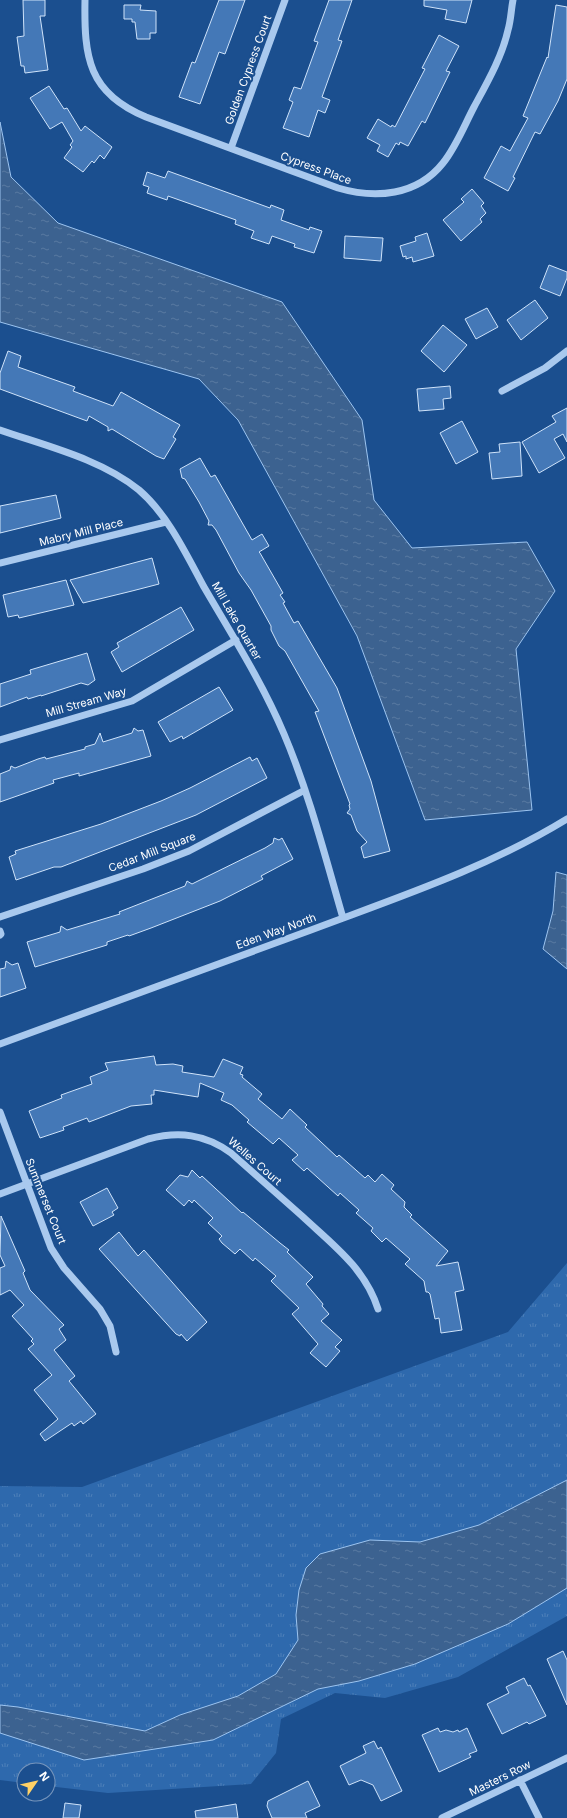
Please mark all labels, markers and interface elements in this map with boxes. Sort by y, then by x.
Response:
street label: Golden Cypress Court [222,13,274,127]
street label: Cypress Place [279,149,353,187]
street label: Mabry Mill Place [38,515,124,549]
street label: Mill Lake Quarter [209,579,265,663]
street label: Mill Stream Way [44,684,128,720]
street label: Cedar Mill Square [106,829,198,875]
street label: Eden Way North [234,910,318,952]
street label: Welles Court [225,1134,285,1188]
street label: Summerset Court [22,1156,70,1246]
street label: Masters Row [467,1757,533,1799]
north arrow [16,1762,56,1802]
text: N [36,1769,52,1784]

